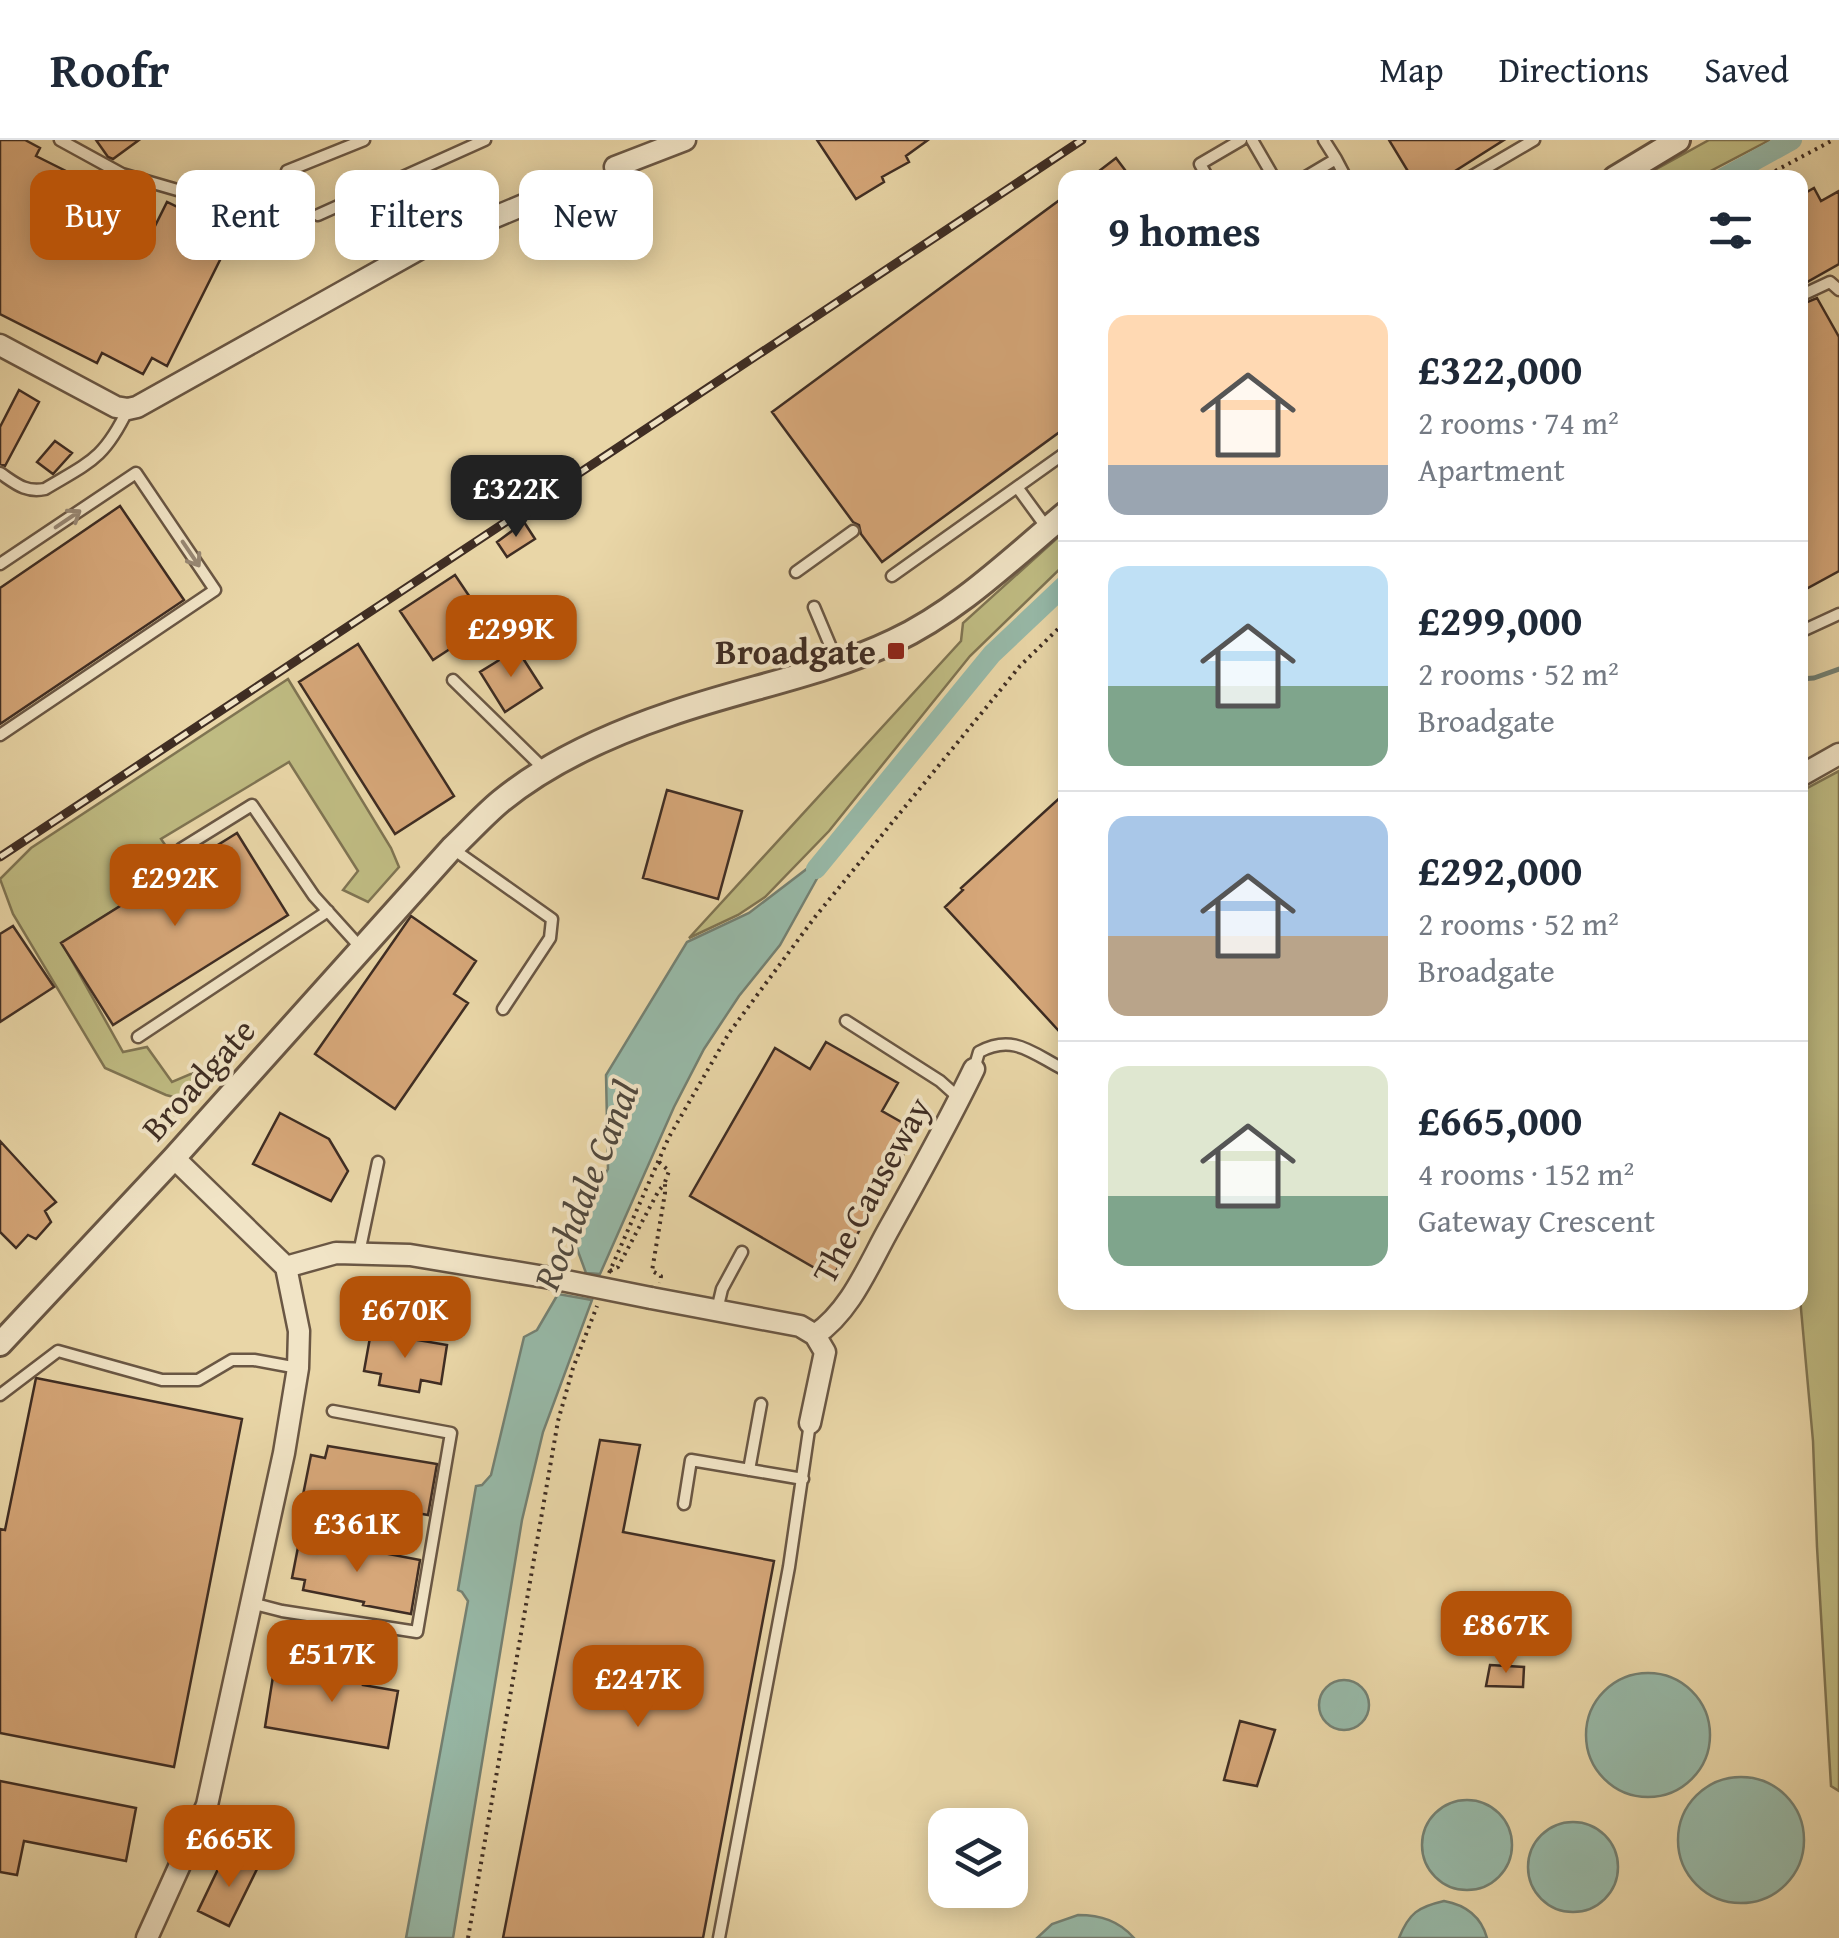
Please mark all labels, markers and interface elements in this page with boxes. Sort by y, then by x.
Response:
text: Roofr [50,34,170,105]
text: Map [1380,44,1444,95]
text: Directions [1499,44,1649,95]
text: Saved [1704,44,1789,95]
chip: Buy [30,170,156,260]
chip: Rent [176,170,315,260]
chip: Filters [335,170,499,260]
chip: New [519,170,653,260]
text: 9 homes [1108,200,1261,261]
icon: filters [1703,203,1758,258]
text: £322,000 [1418,338,1582,399]
icon: home [1188,355,1308,475]
text: 2 rooms · 74 m² [1418,399,1619,446]
text: Apartment [1418,446,1565,493]
pin: £322K [446,455,586,540]
text: £322K [473,464,559,511]
one-way arrow [54,508,82,529]
one-way arrow [180,540,201,568]
text: £299,000 [1418,589,1582,650]
pin: £299K [441,595,581,680]
text: £299K [468,604,554,651]
icon: home [1188,606,1308,726]
place label: Broadgate [715,626,876,677]
marker: Broadgate [885,640,907,662]
text: 2 rooms · 52 m² [1418,650,1619,697]
text: Broadgate [1418,697,1555,744]
text: £292,000 [1418,839,1582,900]
pin: £292K [105,844,245,929]
text: £292K [132,853,218,900]
icon: home [1188,856,1308,976]
text: 2 rooms · 52 m² [1418,900,1619,947]
text: Broadgate [1418,947,1555,994]
street label: Broadgate [129,1006,267,1152]
water label: Rochdale Canal [517,1072,652,1299]
street label: The Causeway [799,1087,944,1293]
text: £665,000 [1418,1089,1582,1150]
icon: home [1188,1106,1308,1226]
text: 4 rooms · 152 m² [1418,1150,1634,1197]
text: Gateway Crescent [1418,1197,1655,1244]
pin: £670K [335,1276,475,1361]
text: £670K [362,1285,448,1332]
pin: £361K [287,1490,427,1575]
text: £361K [314,1499,400,1546]
pin: £867K [1436,1591,1576,1676]
text: £867K [1463,1600,1549,1647]
pin: £517K [262,1620,402,1705]
text: £517K [289,1629,375,1676]
pin: £247K [568,1645,708,1730]
text: £247K [595,1654,681,1701]
pin: £665K [159,1805,299,1890]
map controls [928,1808,1028,1908]
button: layers [928,1808,1028,1908]
text: £665K [186,1814,272,1861]

